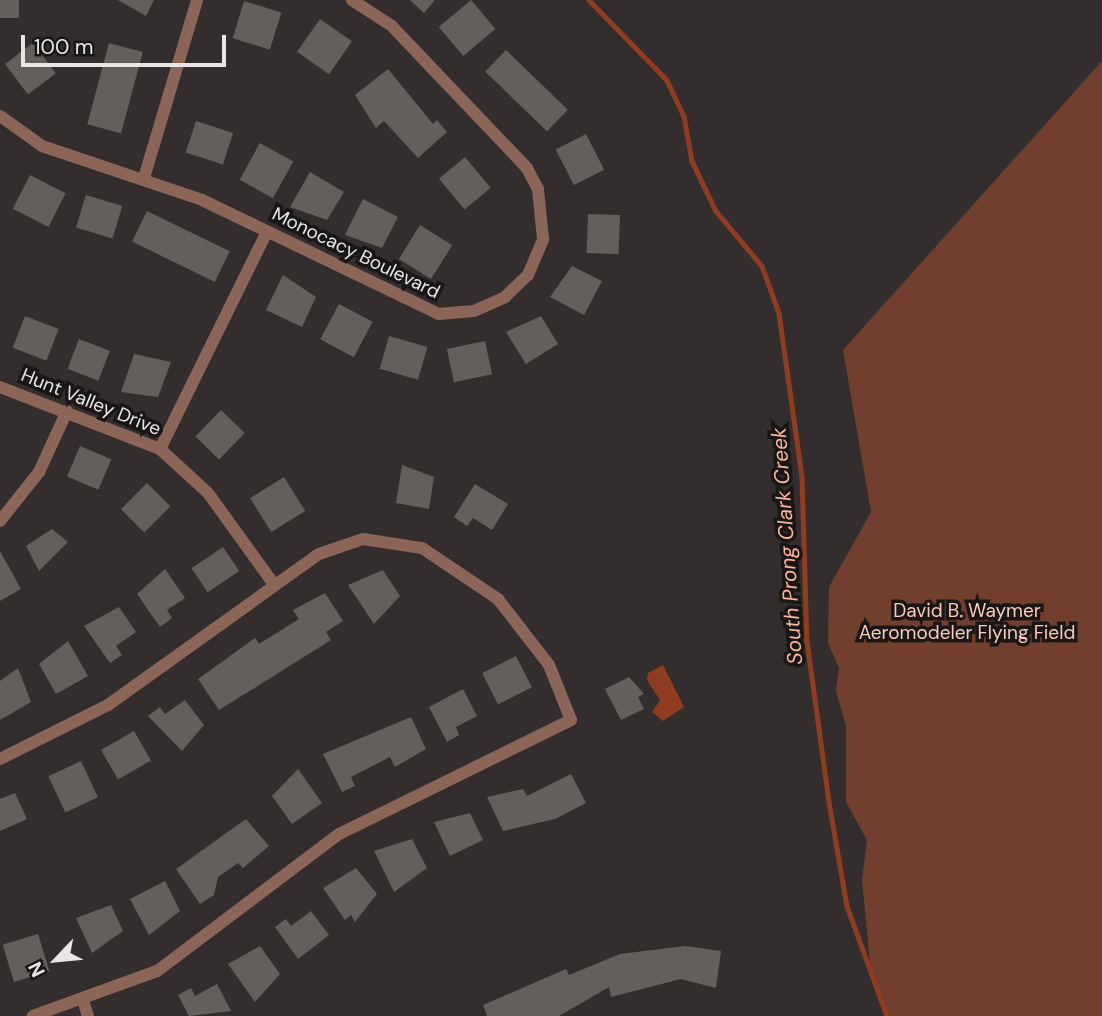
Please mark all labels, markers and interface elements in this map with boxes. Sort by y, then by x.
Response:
scale bar [24,21,229,65]
text: 100 m [34,33,94,61]
street label: Monocacy Boulevard [268,202,444,304]
street label: Hunt Valley Drive [18,364,164,440]
water label: South Prong Clark Creek [766,427,808,665]
park label: David B. Waymer Aeromodeler Flying Field [859,600,1075,644]
north arrow [21,925,91,995]
text: N [22,958,51,981]

